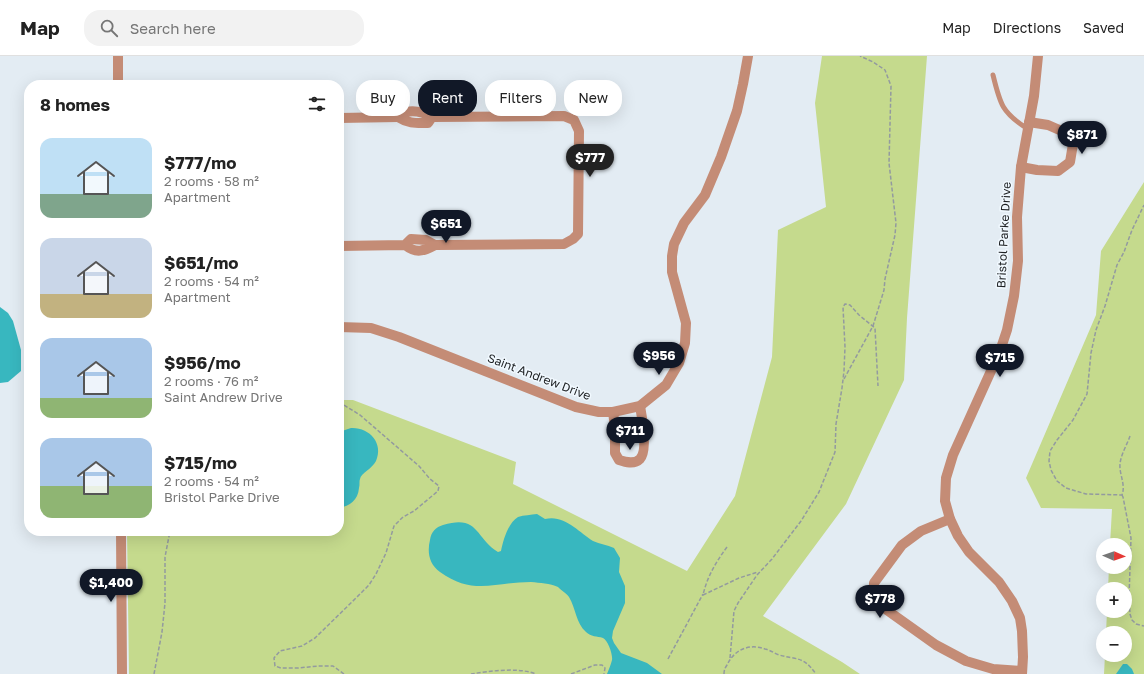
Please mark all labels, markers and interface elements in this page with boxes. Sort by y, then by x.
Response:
search box [84,10,364,46]
text: Map [20,16,60,39]
icon: search [98,17,120,39]
text: Search here [130,19,216,37]
text: Map [942,19,971,36]
text: Directions [993,19,1061,36]
text: Saved [1083,19,1124,36]
chip: Buy [356,80,410,116]
chip: Rent [418,80,477,116]
chip: Filters [485,80,556,116]
chip: New [564,80,622,116]
icon: filters [306,93,328,115]
text: 8 homes [40,94,110,115]
pin: $871 [1058,121,1106,155]
text: $871 [1067,126,1097,142]
pin: $777 [566,144,614,178]
text: $777 [575,149,605,165]
text: $777/mo [164,152,236,173]
icon: home [72,154,120,202]
text: 2 rooms · 58 m² [164,173,259,189]
street label: Bristol Parke Drive [993,181,1014,289]
text: Apartment [164,189,231,205]
pin: $651 [422,210,470,244]
text: $651 [430,215,462,231]
text: $651/mo [164,252,239,273]
icon: home [72,254,120,302]
text: 2 rooms · 54 m² [164,273,259,289]
text: Apartment [164,289,231,305]
pin: $956 [635,342,683,376]
pin: $715 [976,344,1024,378]
text: $956 [642,347,676,363]
text: $715 [985,349,1015,365]
street label: Saint Andrew Drive [485,350,593,403]
text: $956/mo [164,352,241,373]
icon: home [72,354,120,402]
text: 2 rooms · 76 m² [164,373,258,389]
text: Saint Andrew Drive [164,389,283,405]
pin: $711 [606,417,654,451]
text: $711 [615,422,645,438]
text: $715/mo [164,452,237,473]
icon: home [72,454,120,502]
text: 2 rooms · 54 m² [164,473,259,489]
text: Bristol Parke Drive [164,489,279,505]
north arrow [1096,538,1132,574]
map controls [1096,538,1132,662]
pin: $1,400 [78,569,144,603]
text: $1,400 [89,574,133,590]
button: + [1096,582,1132,618]
pin: $778 [856,585,904,619]
text: $778 [864,590,896,606]
button: − [1096,626,1132,662]

